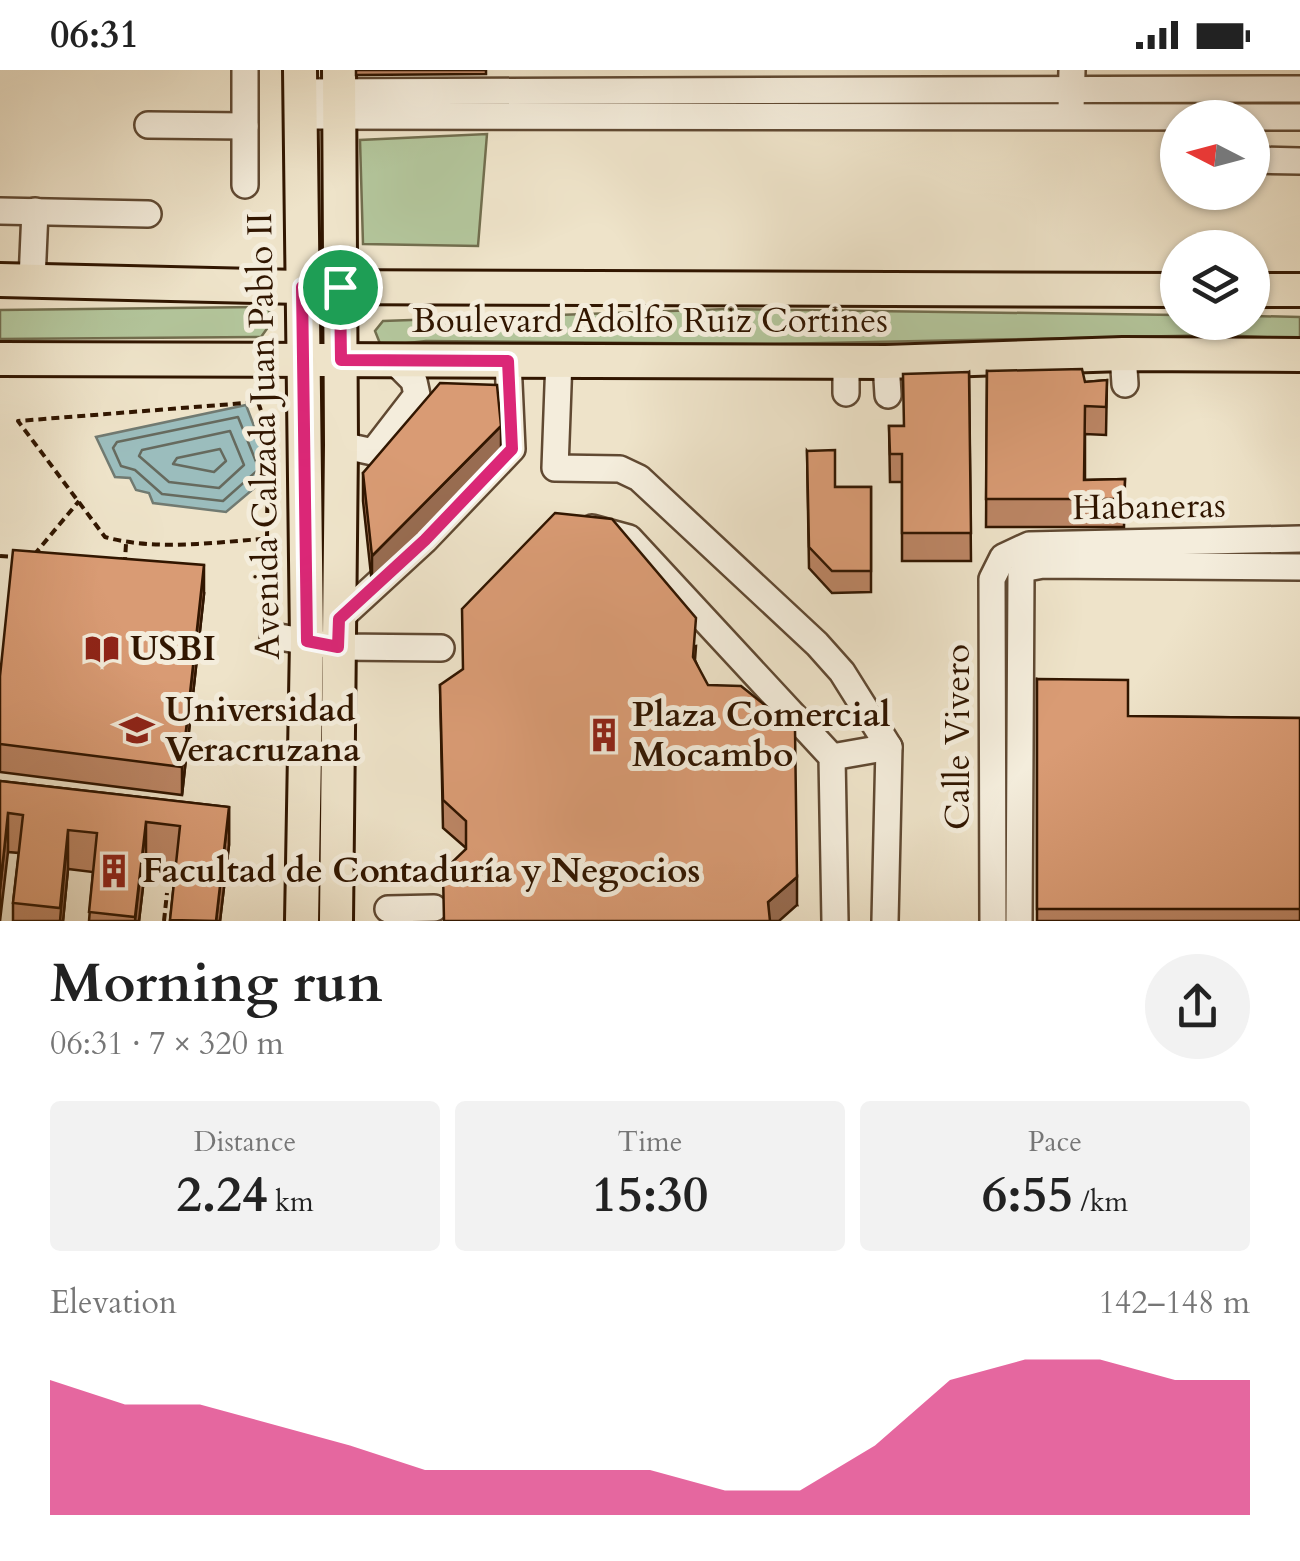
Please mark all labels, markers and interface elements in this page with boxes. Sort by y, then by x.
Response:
text: 06:31 [50,9,139,61]
north arrow [1160,100,1270,210]
map controls [1160,100,1270,340]
street label: Avenida Calzada Juan Pablo II [236,212,292,660]
button: layers [1160,230,1270,340]
pin [298,245,383,330]
icon: arrive [313,260,368,315]
street label: Boulevard Adolfo Ruiz Cortines [412,297,888,345]
street label: Habaneras [1072,482,1226,532]
place label: USBI [130,625,216,673]
library icon: USBI [83,630,121,668]
street label: Calle Vivero [934,644,982,830]
place label: Universidad Veracruzana [165,686,361,774]
place label: Plaza Comercial Mocambo [632,691,890,779]
school or university icon: Universidad Veracruzana [118,711,156,749]
building icon: Plaza Comercial Mocambo [585,716,623,754]
place label: Facultad de Contaduría y Negocios [142,847,701,895]
building icon: Facultad de Contaduría y Negocios [95,852,133,890]
text: Morning run [50,947,383,1021]
button: share [1145,954,1250,1059]
text: 06:31 · 7 × 320 m [50,1022,284,1066]
text: Distance [194,1123,296,1161]
text: Time [618,1123,682,1161]
text: Pace [1028,1123,1082,1161]
text: 2.24 [176,1161,268,1229]
text: 15:30 [592,1161,708,1229]
text: 6:55 [982,1161,1073,1229]
text: km [268,1183,314,1221]
text: /km [1073,1183,1128,1221]
text: Elevation [50,1281,177,1325]
text: 142–148 m [1098,1281,1250,1325]

